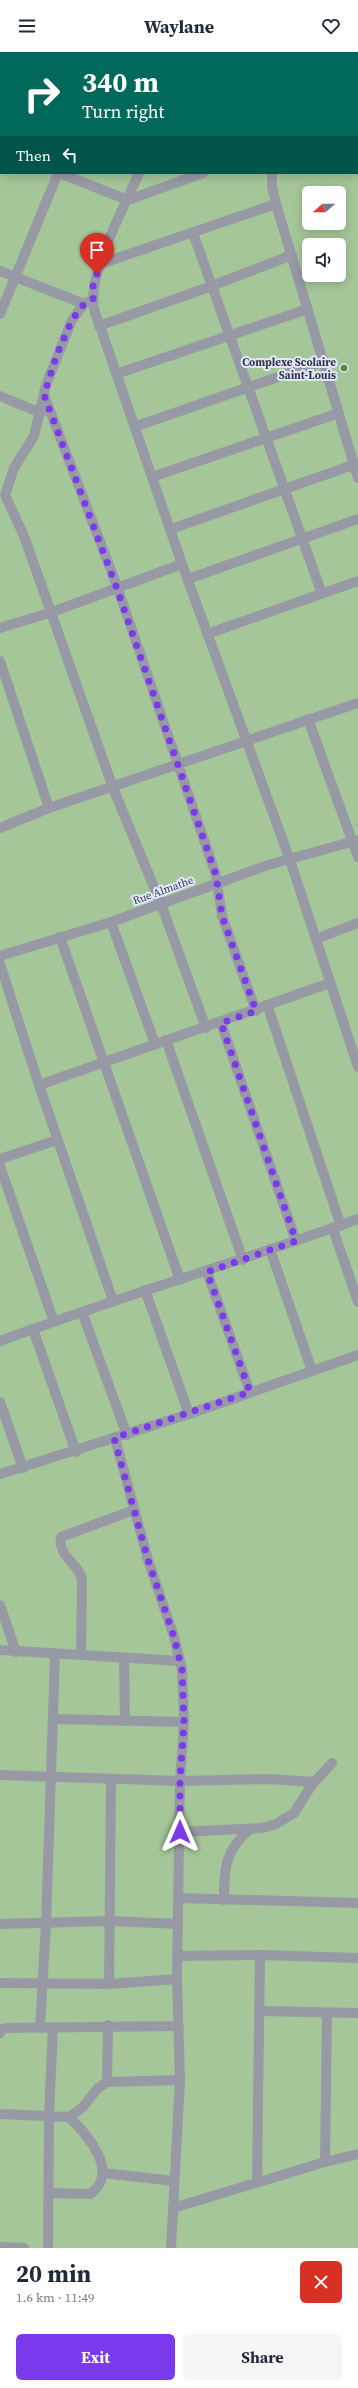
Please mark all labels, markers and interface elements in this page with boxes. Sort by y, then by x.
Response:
text: Waylane [144,14,214,39]
icon: menu [16,15,38,37]
icon: heart [320,15,342,37]
text: 340 m [82,63,159,101]
icon: right [16,68,68,120]
text: Turn right [82,99,164,124]
icon: left [59,144,81,166]
text: Then [16,145,51,166]
north arrow [302,186,346,230]
map controls [302,186,346,282]
pin [80,233,114,274]
button: sound [302,238,346,282]
icon: arrive [86,239,108,261]
place label: Complexe Scolaire Saint-Louis [242,355,336,383]
marker: Complexe Scolaire Saint-Louis [339,363,349,373]
street label: Rue Almathe [131,872,196,908]
position arrow [159,1811,201,1853]
text: 20 min [16,2257,91,2290]
button: close [300,2261,342,2303]
text: 1.6 km · 11:49 [16,2289,95,2306]
button: Exit [16,2334,175,2380]
button: Share [183,2334,342,2380]

